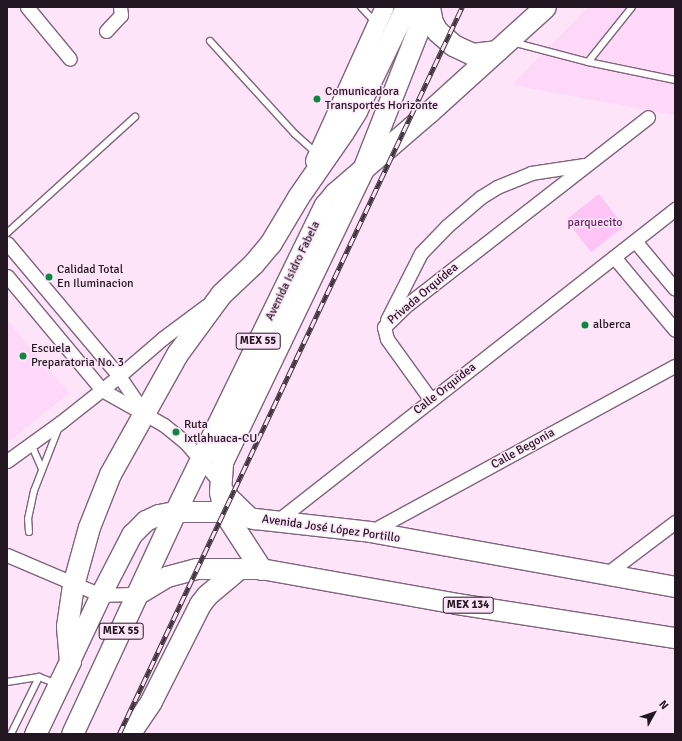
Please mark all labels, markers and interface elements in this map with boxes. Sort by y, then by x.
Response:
place label: Comunicadora Transportes Horizonte [325,85,438,113]
marker: Comunicadora Transportes Horizonte [312,94,322,104]
park label: parquecito [568,216,622,230]
street label: Avenida Isidro Fabela [263,219,323,323]
street label: Privada Orquídea [385,260,461,328]
place label: Calidad Total En Iluminacion [57,263,134,291]
marker: Calidad Total En Iluminacion [44,272,54,282]
place label: alberca [593,318,631,332]
marker: alberca [580,320,590,330]
road number: MEX 55 [235,332,281,350]
place label: Escuela Preparatoria No. 3 [31,342,124,370]
marker: Escuela Preparatoria No. 3 [18,351,28,361]
street label: Calle Orquidea [411,360,479,418]
place label: Ruta Ixtlahuaca-CU [184,418,257,446]
street label: Calle Begonia [489,426,557,472]
marker: Ruta Ixtlahuaca-CU [171,427,181,437]
street label: Avenida José López Portillo [261,512,401,546]
road number: MEX 134 [442,596,494,614]
road number: MEX 55 [98,622,144,640]
north arrow [634,693,674,733]
text: N [656,698,671,712]

